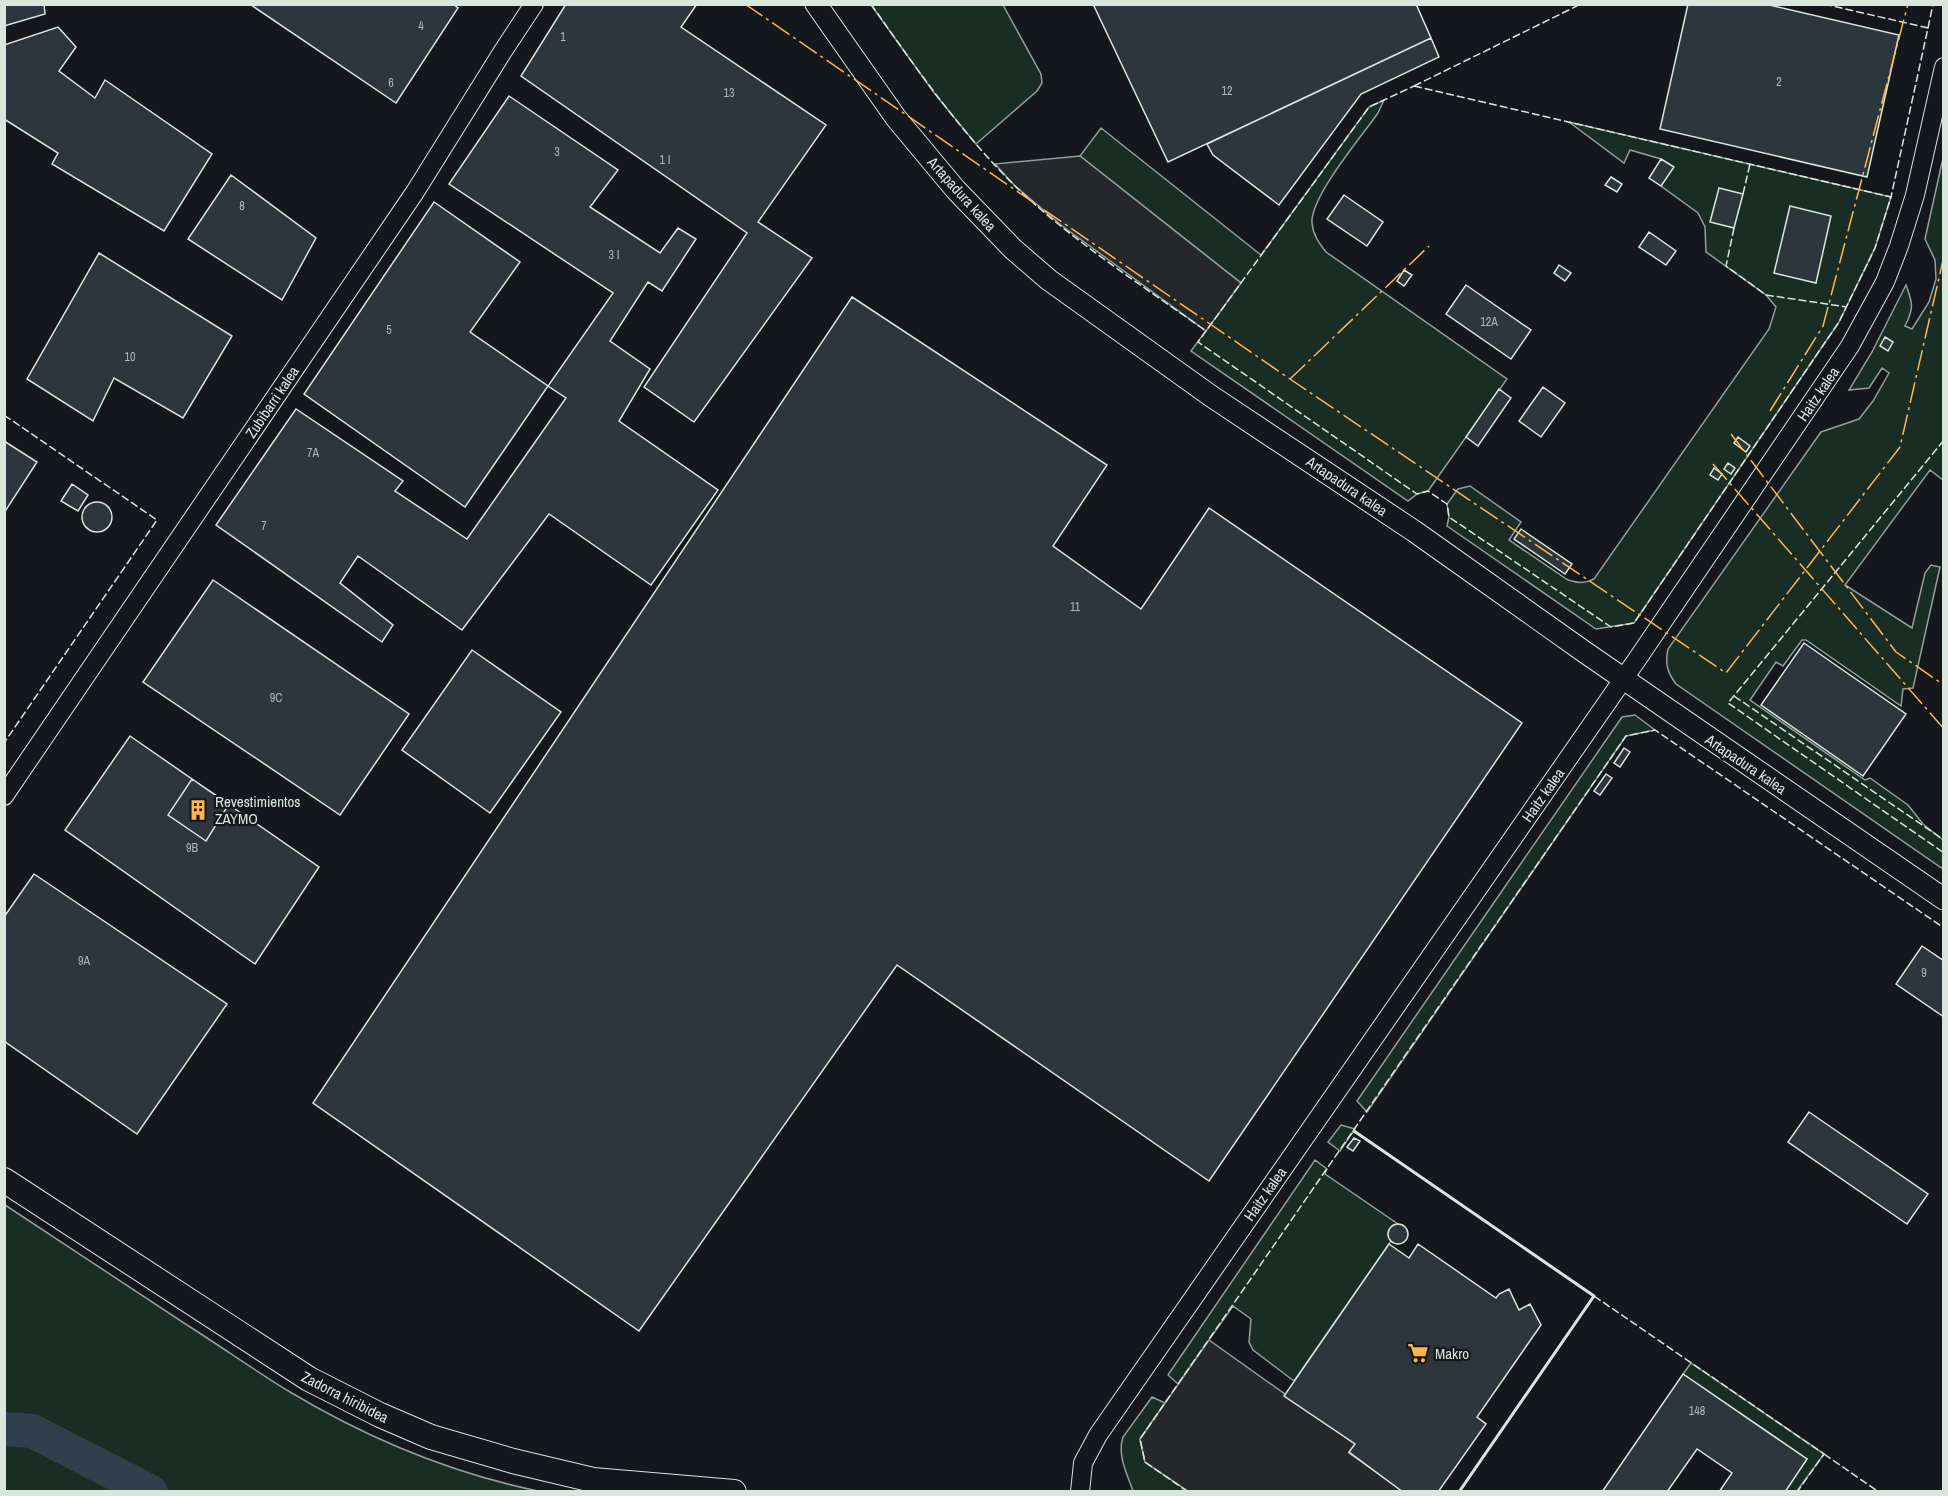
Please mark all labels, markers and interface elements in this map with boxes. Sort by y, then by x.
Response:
house number: 4 [418,18,424,34]
house number: 1 [560,29,566,45]
house number: 2 [1776,74,1782,90]
house number: 6 [388,75,394,91]
house number: 12 [1222,83,1232,99]
house number: 13 [724,85,734,101]
house number: 3 [554,144,560,160]
street label: Artapadura kalea [922,151,1001,236]
house number: 1 I [660,152,670,168]
house number: 8 [239,198,245,214]
house number: 3 I [609,247,619,263]
house number: 12A [1480,314,1498,330]
house number: 5 [386,322,392,338]
house number: 10 [125,349,135,365]
street label: Zubibarri kalea [240,362,304,442]
street label: Haitz kalea [1792,362,1844,425]
house number: 7A [307,445,319,461]
street label: Artapadura kalea [1301,451,1392,521]
house number: 7 [261,518,267,534]
house number: 11 [1070,599,1081,615]
house number: 9C [270,690,282,706]
street label: Artapadura kalea [1700,729,1791,799]
street label: Haitz kalea [1517,764,1569,826]
place label: Revestimientos ZAYMO [215,791,300,829]
building icon: Revestimientos ZAYMO [186,798,210,822]
house number: 9B [186,840,198,856]
house number: 9A [78,953,90,969]
house number: 9 [1921,965,1927,981]
street label: Haitz kalea [1239,1163,1291,1225]
supermarket icon: Makro [1406,1341,1430,1365]
place label: Makro [1435,1343,1469,1364]
street label: Zadorra hiribidea [298,1366,392,1428]
house number: 148 [1689,1403,1705,1419]

